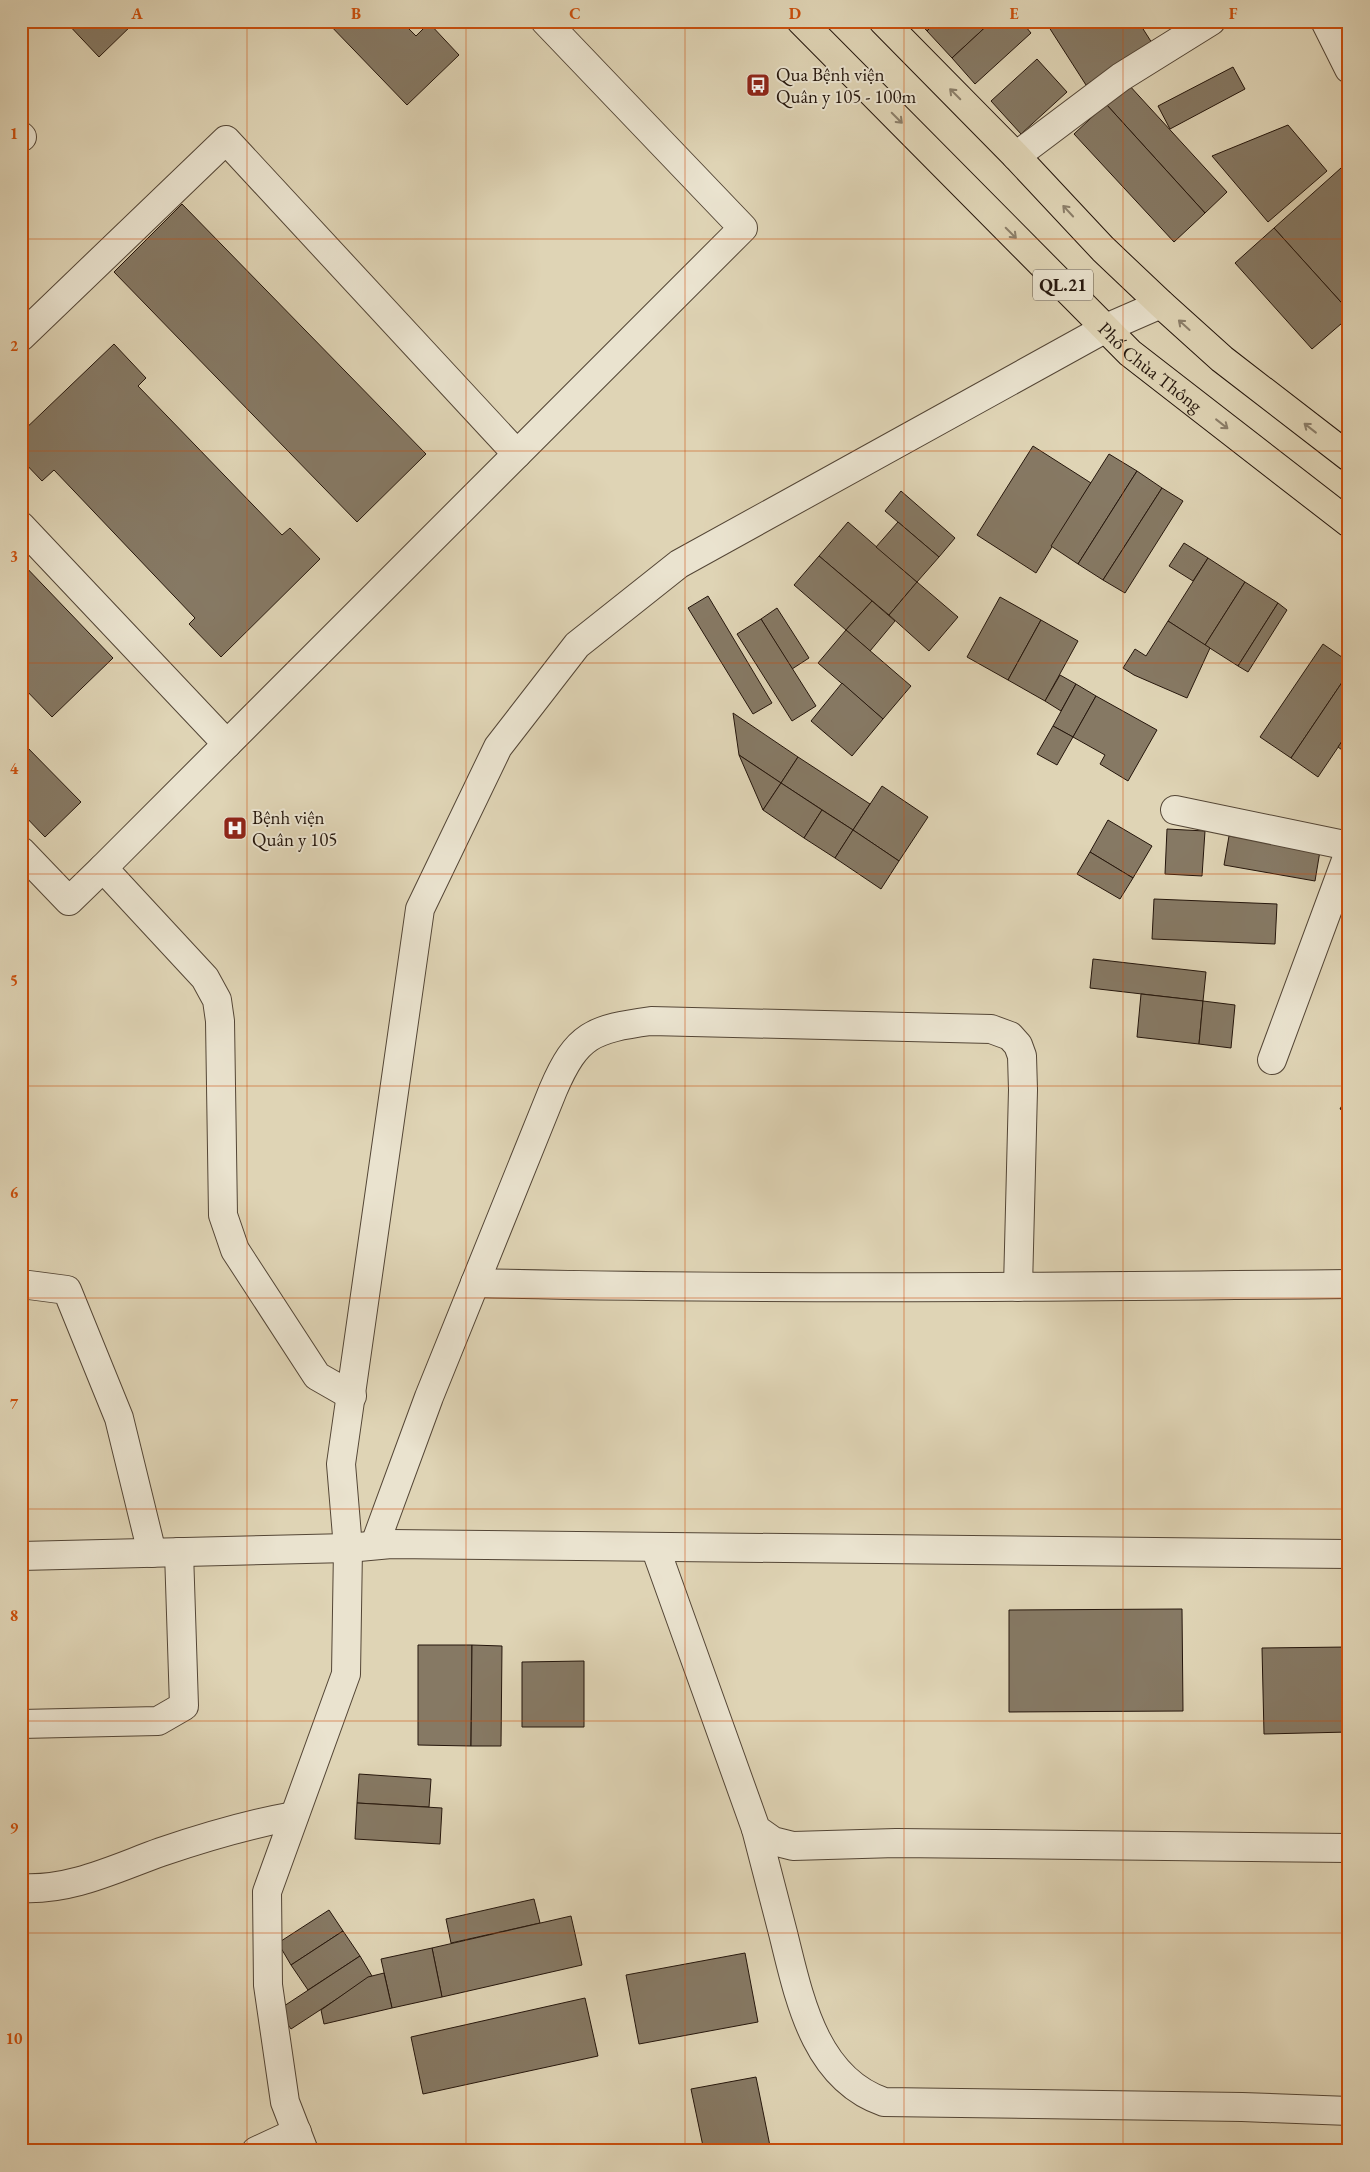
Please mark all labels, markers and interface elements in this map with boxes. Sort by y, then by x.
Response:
text: A [130,3,143,24]
text: B [351,3,361,24]
text: C [569,3,581,24]
text: D [789,3,801,24]
text: E [1009,3,1019,24]
text: F [1229,3,1238,24]
place label: Qua Bệnh viện Quân y 105 - 100m [776,62,917,109]
bus stop icon: Qua Bệnh viện Quân y 105 - 100m [745,72,771,98]
one-way arrow [950,89,962,101]
one-way arrow [890,112,903,124]
text: 1 [10,123,18,144]
one-way arrow [1062,205,1074,218]
one-way arrow [1005,227,1017,239]
road number: QL.21 [1033,270,1093,300]
street label: Phố Chùa Thông [1093,316,1208,418]
one-way arrow [1178,319,1191,331]
text: 2 [10,335,19,356]
one-way arrow [1215,419,1229,429]
one-way arrow [1304,422,1317,433]
text: 3 [10,546,18,567]
text: 4 [10,758,19,779]
place label: Bệnh viện Quân y 105 [252,805,337,852]
hospital icon: Bệnh viện Quân y 105 [222,815,248,841]
text: 5 [10,970,18,991]
text: 6 [10,1182,19,1203]
text: 7 [10,1393,19,1414]
text: 8 [10,1605,18,1626]
text: 9 [10,1817,19,1838]
text: 10 [6,2028,23,2049]

